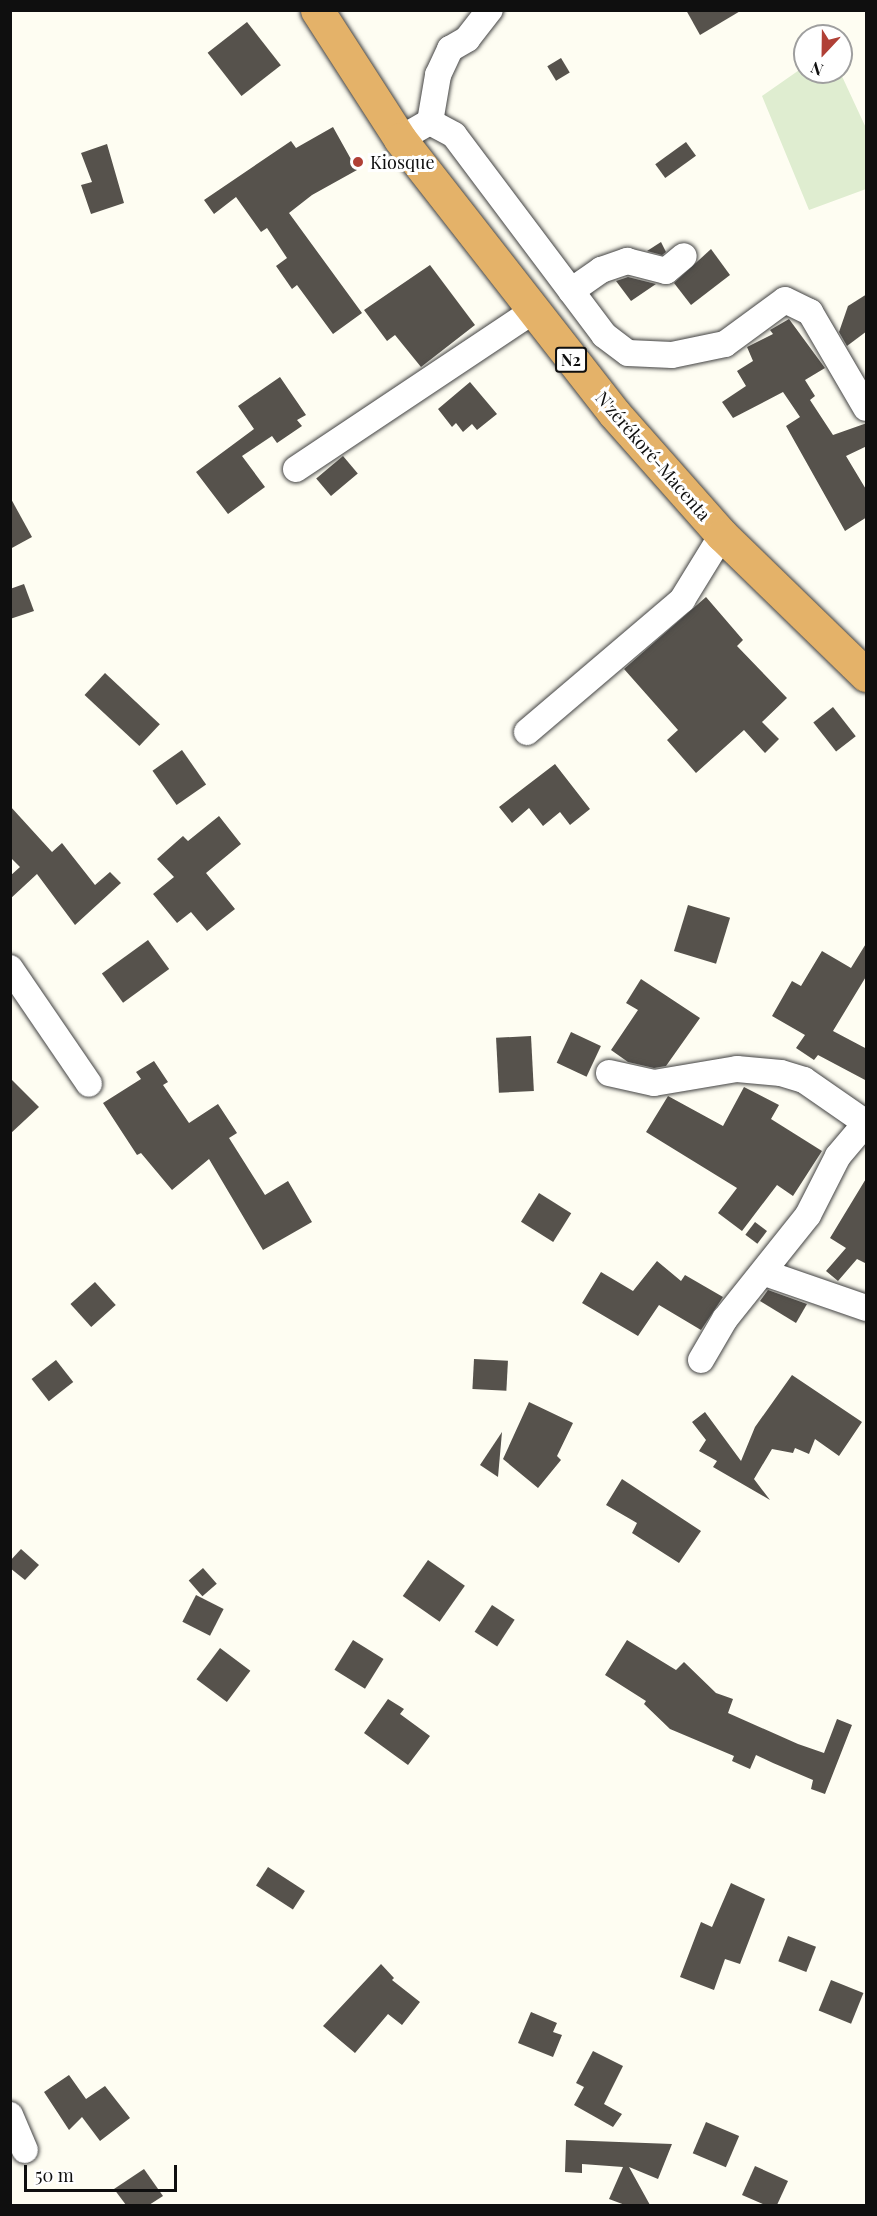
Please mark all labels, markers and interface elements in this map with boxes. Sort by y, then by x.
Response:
north arrow [793,24,853,84]
text: N [808,57,826,81]
place label: Kiosque [370,151,435,173]
marker: Kiosque [351,155,365,169]
road number: N2 [554,347,588,373]
street label: N'zérékoré-Macenta [591,387,715,525]
scale bar [27,2153,180,2191]
text: 50 m [35,2163,74,2187]

